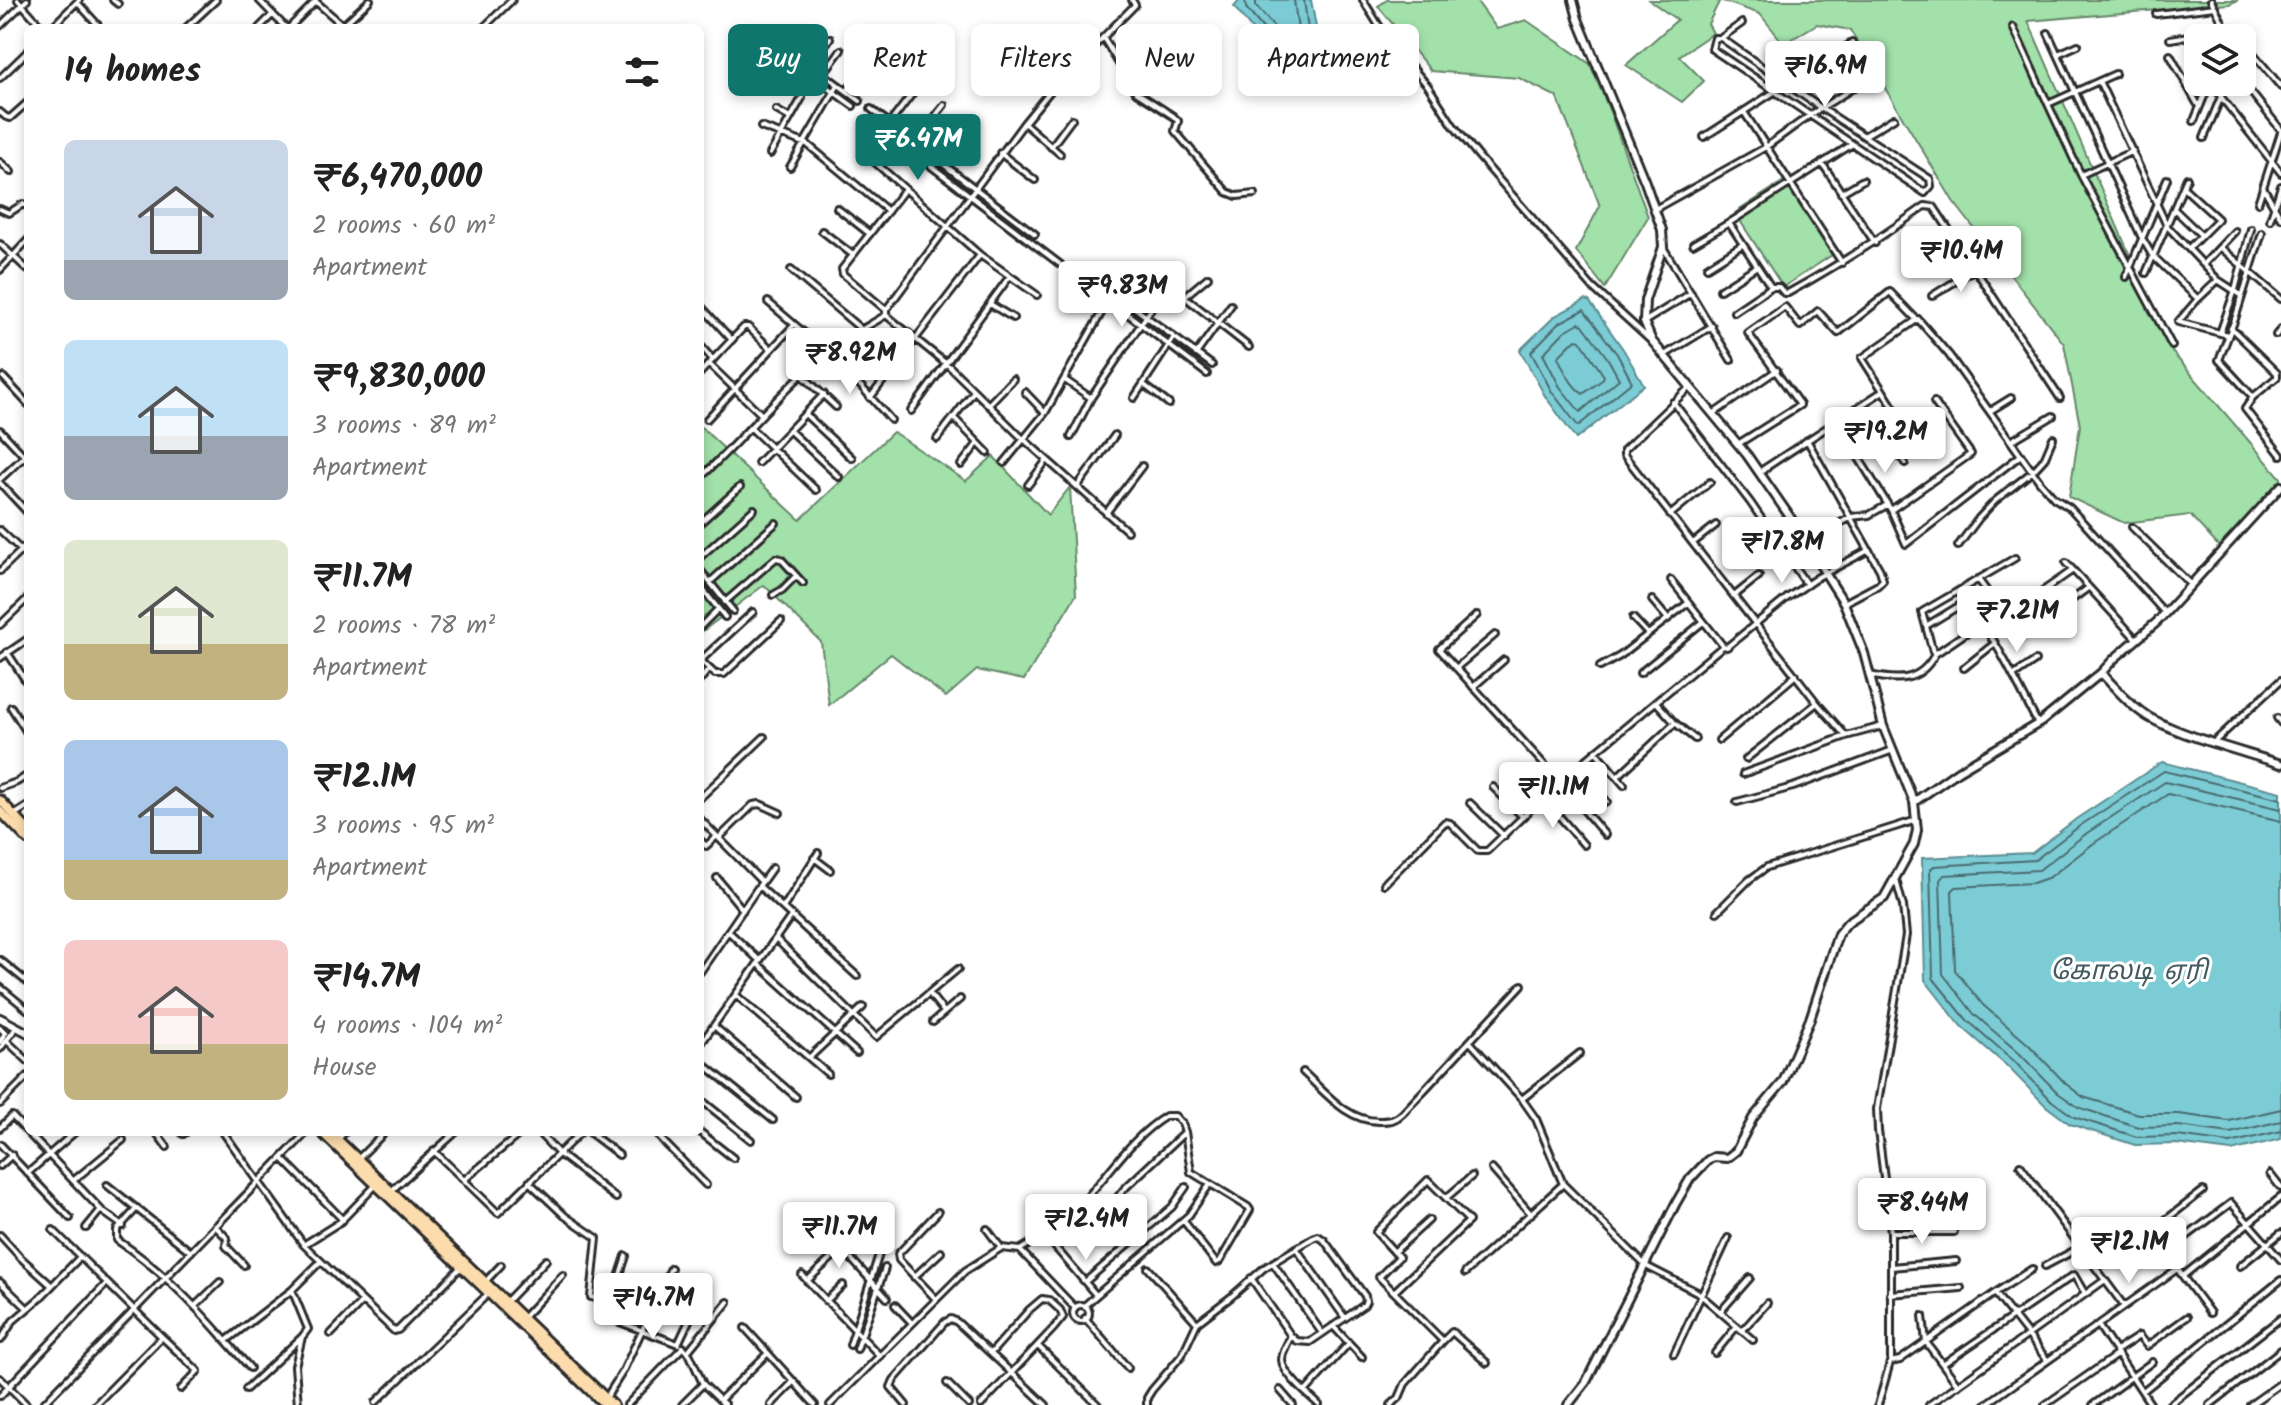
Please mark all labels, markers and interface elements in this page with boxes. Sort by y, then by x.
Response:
chip: Buy [728,24,828,96]
chip: Rent [844,24,955,96]
chip: Filters [971,24,1100,96]
chip: New [1116,24,1222,96]
chip: Apartment [1238,24,1419,96]
map controls [2184,24,2256,96]
button: layers [2184,24,2256,96]
pin: ₹16.9M [1760,41,1890,109]
text: 14 homes [64,45,201,99]
text: ₹16.9M [1783,46,1867,88]
icon: filters [620,50,664,94]
pin: ₹6.47M [853,114,983,182]
text: ₹6.47M [874,119,962,161]
text: ₹6,470,000 [312,151,482,205]
icon: home [128,172,224,268]
text: 2 rooms · 60 m² [312,205,495,247]
pin: ₹10.4M [1896,226,2026,294]
text: ₹10.4M [1919,231,2003,273]
text: Apartment [312,247,427,289]
pin: ₹9.83M [1057,261,1187,329]
text: ₹9.83M [1076,266,1168,308]
pin: ₹8.92M [785,328,915,396]
text: ₹8.92M [804,333,896,375]
text: ₹9,830,000 [312,351,485,405]
icon: home [128,372,224,468]
text: 3 rooms · 89 m² [312,405,496,447]
pin: ₹19.2M [1820,407,1950,475]
text: ₹19.2M [1843,412,1927,454]
text: Apartment [312,447,427,489]
pin: ₹17.8M [1717,517,1847,585]
text: ₹17.8M [1740,522,1824,564]
text: ₹11.7M [312,551,412,605]
icon: home [128,572,224,668]
pin: ₹7.21M [1952,586,2082,654]
text: ₹7.21M [1975,591,2059,633]
text: 2 rooms · 78 m² [312,605,495,647]
text: Apartment [312,647,427,689]
text: ₹12.1M [312,751,416,805]
pin: ₹11.1M [1488,762,1618,830]
text: ₹11.1M [1517,767,1589,809]
icon: home [128,772,224,868]
text: 3 rooms · 95 m² [312,805,494,847]
text: Apartment [312,847,427,889]
text: ₹14.7M [312,951,420,1005]
water label: கோலடி ஏரி [2050,951,2210,993]
icon: home [128,972,224,1068]
text: 4 rooms · 104 m² [312,1005,502,1047]
text: House [312,1047,376,1089]
pin: ₹8.44M [1857,1178,1987,1246]
text: ₹8.44M [1876,1183,1968,1225]
pin: ₹12.4M [1021,1194,1151,1262]
text: ₹12.4M [1043,1199,1129,1241]
pin: ₹11.7M [774,1202,904,1270]
text: ₹11.7M [801,1207,877,1249]
pin: ₹12.1M [2064,1217,2194,1285]
text: ₹12.1M [2089,1222,2169,1264]
pin: ₹14.7M [588,1273,718,1341]
text: ₹14.7M [612,1278,694,1320]

